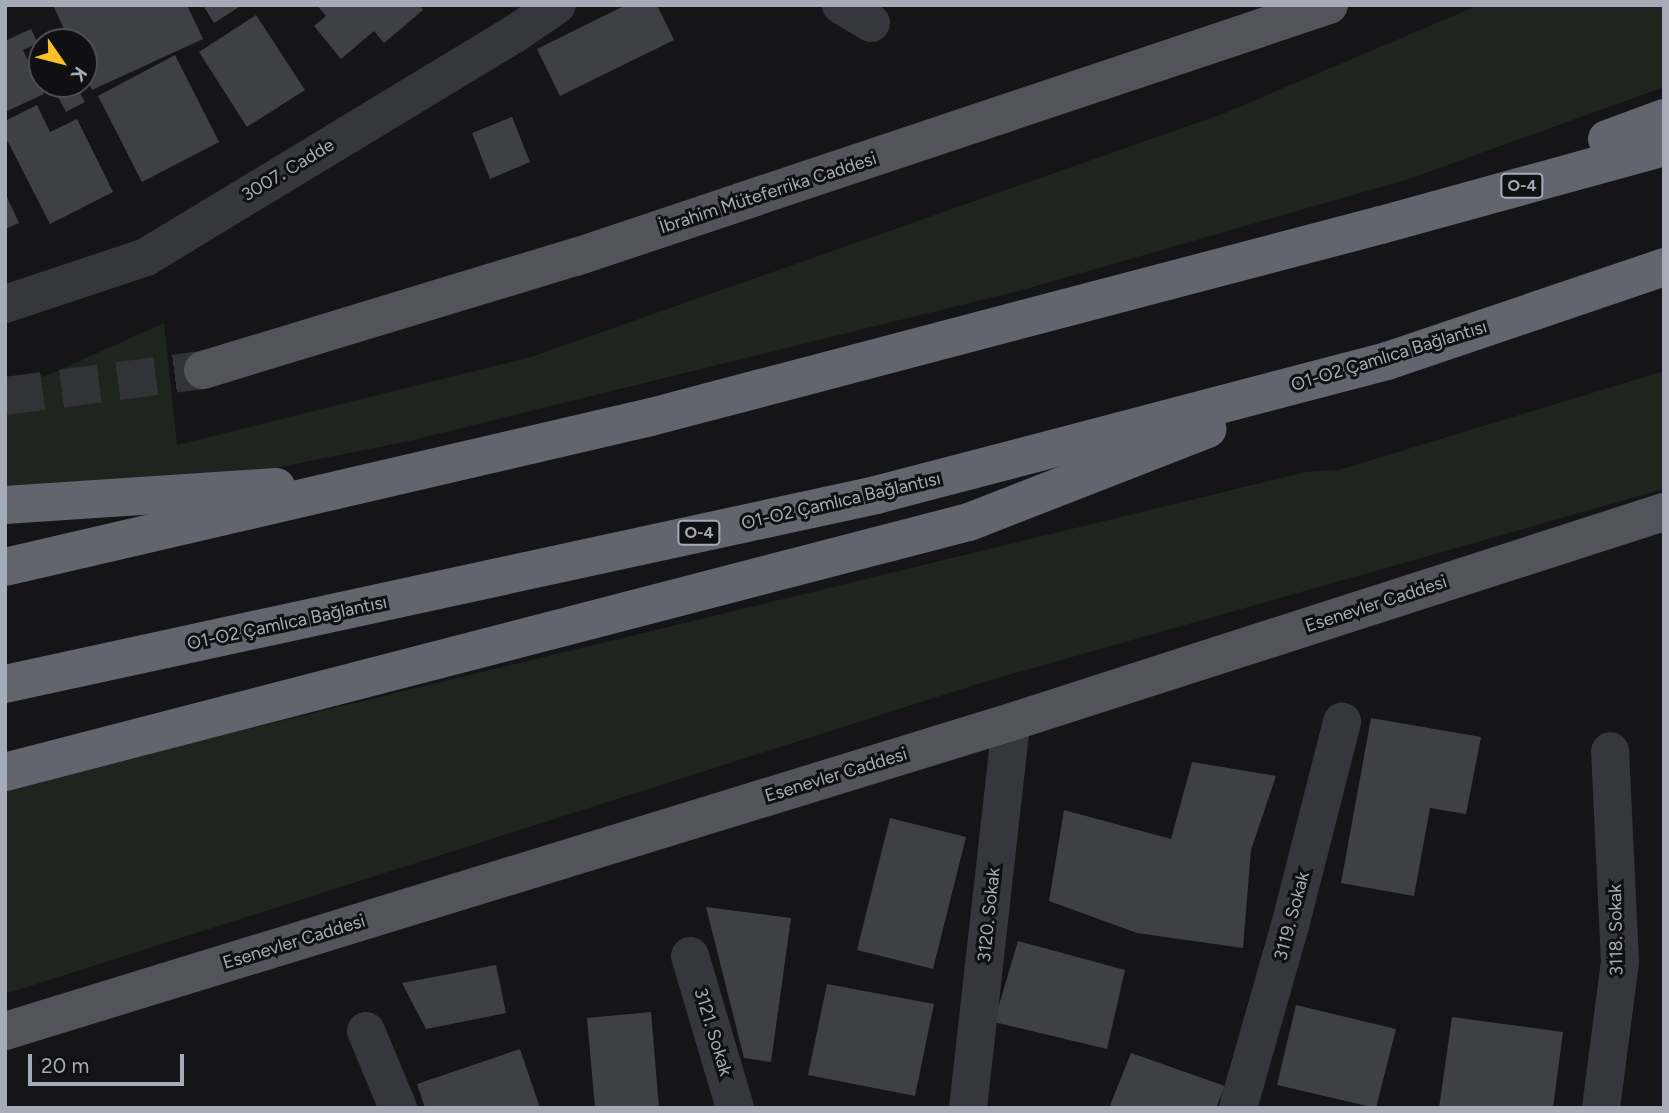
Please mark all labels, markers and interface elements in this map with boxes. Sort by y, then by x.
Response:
north arrow [28,28,98,98]
text: K [66,62,92,86]
street label: 3007. Cadde [238,134,338,206]
street label: İbrahim Müteferrika Caddesi [657,148,879,238]
road number: O-4 [1499,174,1545,198]
street label: O1-O2 Çamlıca Bağlantısı [1288,316,1490,396]
street label: O1-O2 Çamlıca Bağlantısı [739,468,943,534]
road number: O-4 [676,520,722,546]
street label: Esenevler Caddesi [1302,571,1450,637]
street label: O1-O2 Çamlıca Bağlantısı [185,591,389,655]
street label: Esenevler Caddesi [762,743,910,807]
street label: 3120. Sokak [973,867,1005,963]
street label: 3119. Sokak [1270,869,1314,963]
street label: 3118. Sokak [1604,884,1628,976]
street label: Esenevler Caddesi [220,910,368,974]
street label: 3121. Sokak [689,985,737,1079]
scale bar [32,1040,187,1084]
text: 20 m [41,1053,89,1078]

